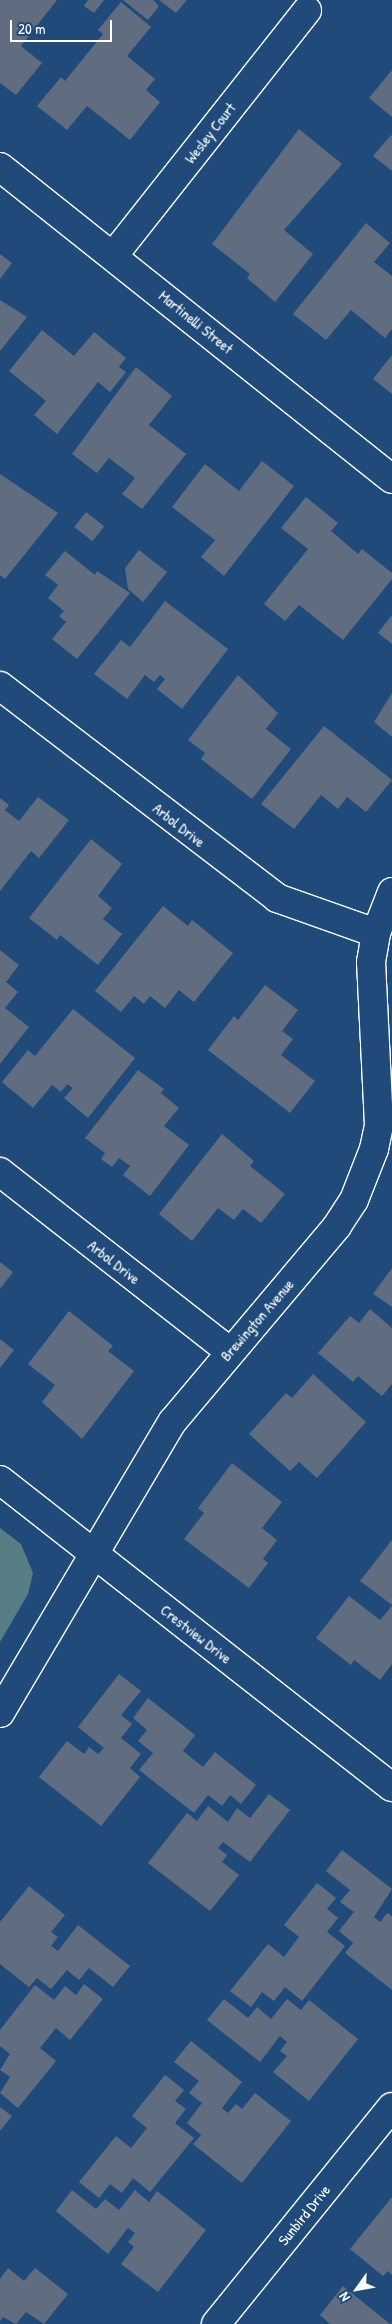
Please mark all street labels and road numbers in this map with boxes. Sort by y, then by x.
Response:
street label: Wesley Court [181,99,239,167]
street label: Martinelli Street [155,287,237,357]
street label: Arbol Drive [149,799,209,851]
street label: Arbol Drive [84,1236,144,1288]
street label: Brewington Avenue [217,1275,297,1365]
street label: Crestview Drive [157,1601,235,1667]
street label: Sunbird Drive [274,2181,334,2249]

